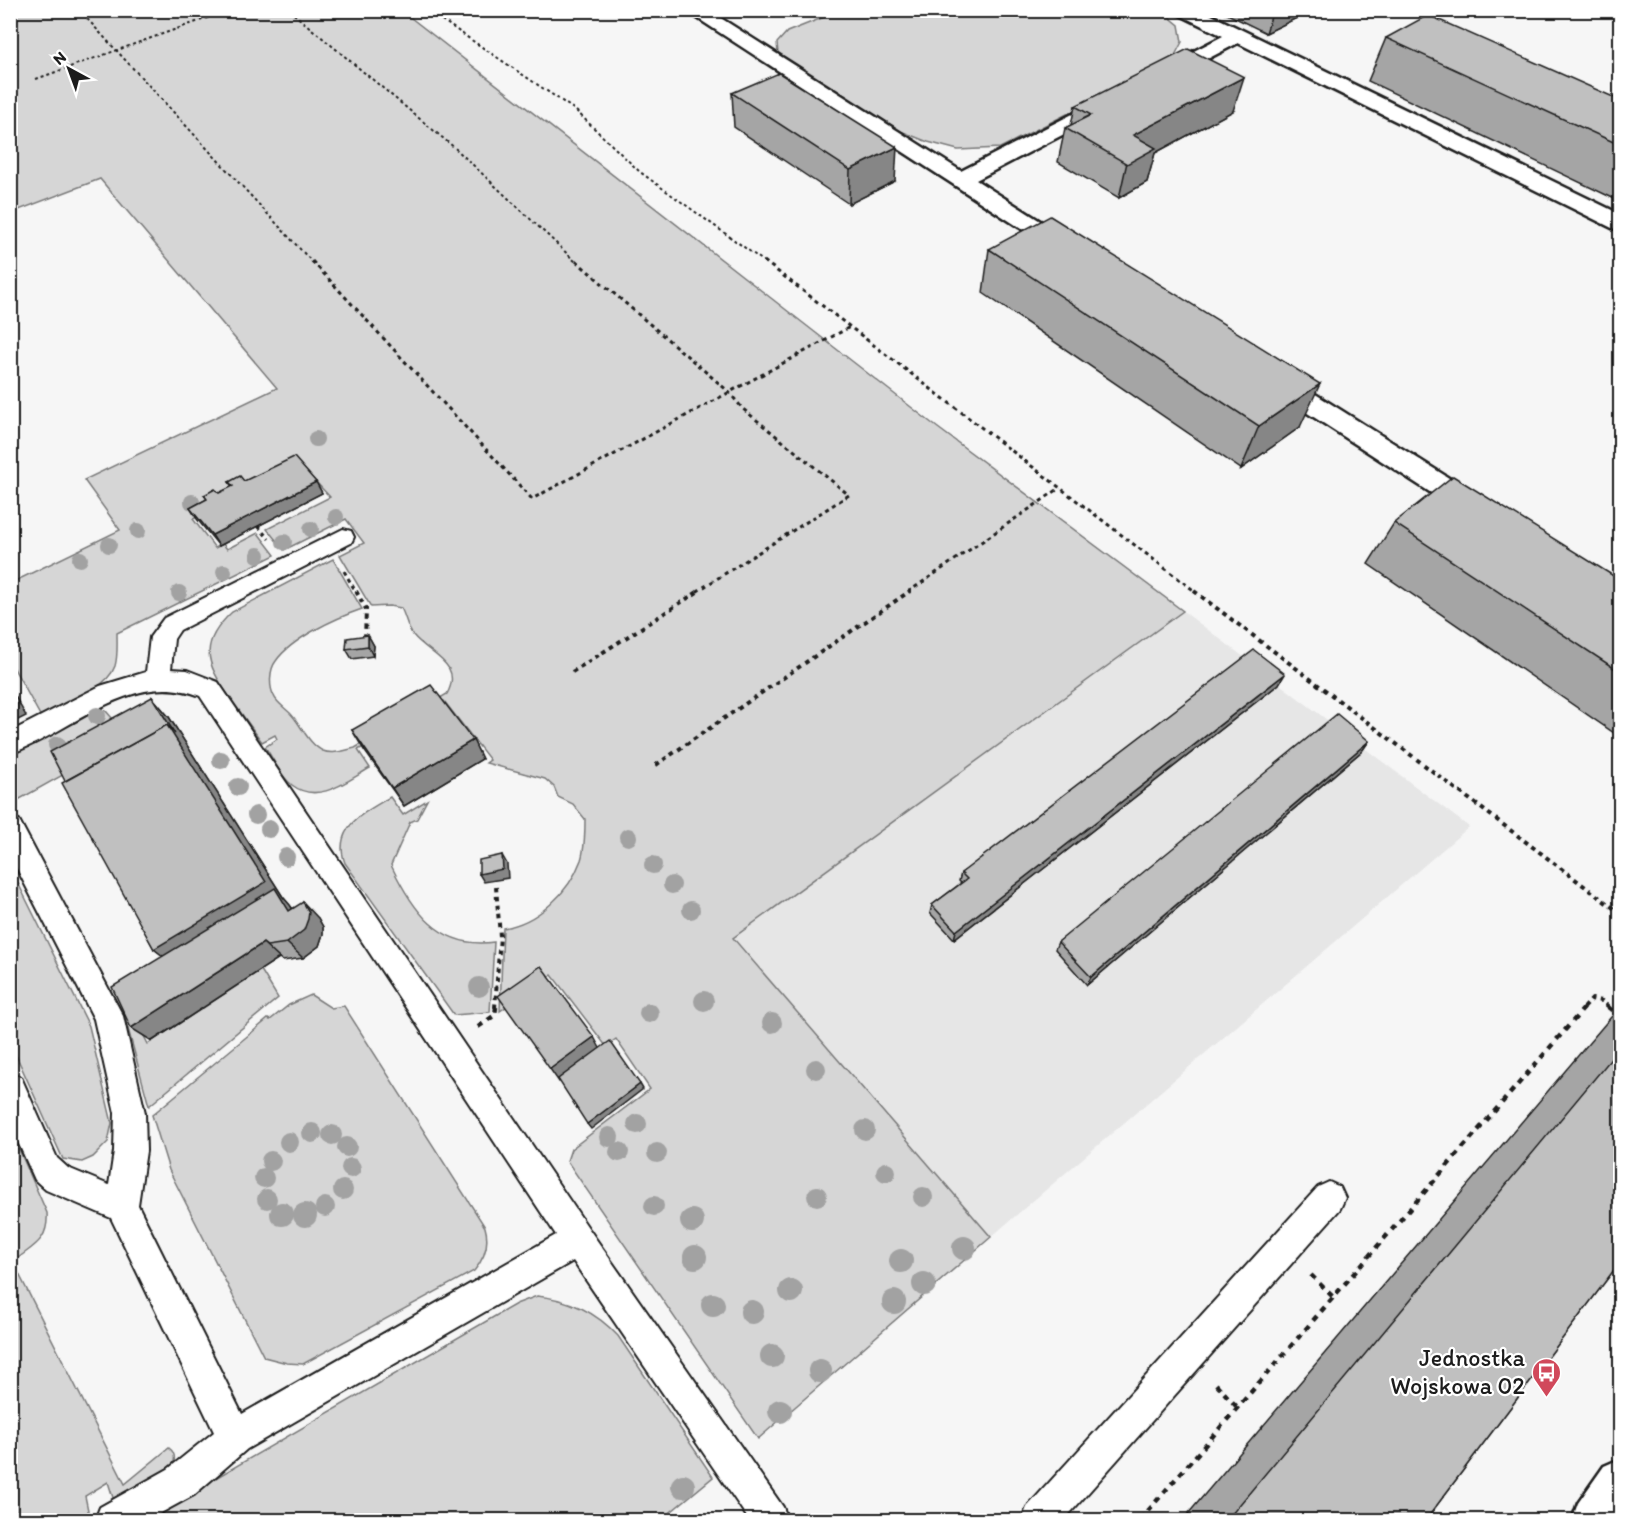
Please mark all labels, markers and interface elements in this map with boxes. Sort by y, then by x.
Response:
north arrow [39,39,99,99]
text: N [49,47,70,69]
place label: Jednostka Wojskowa 02 [1390,1343,1526,1400]
bus stop icon: Jednostka Wojskowa 02 [1530,1356,1562,1398]

